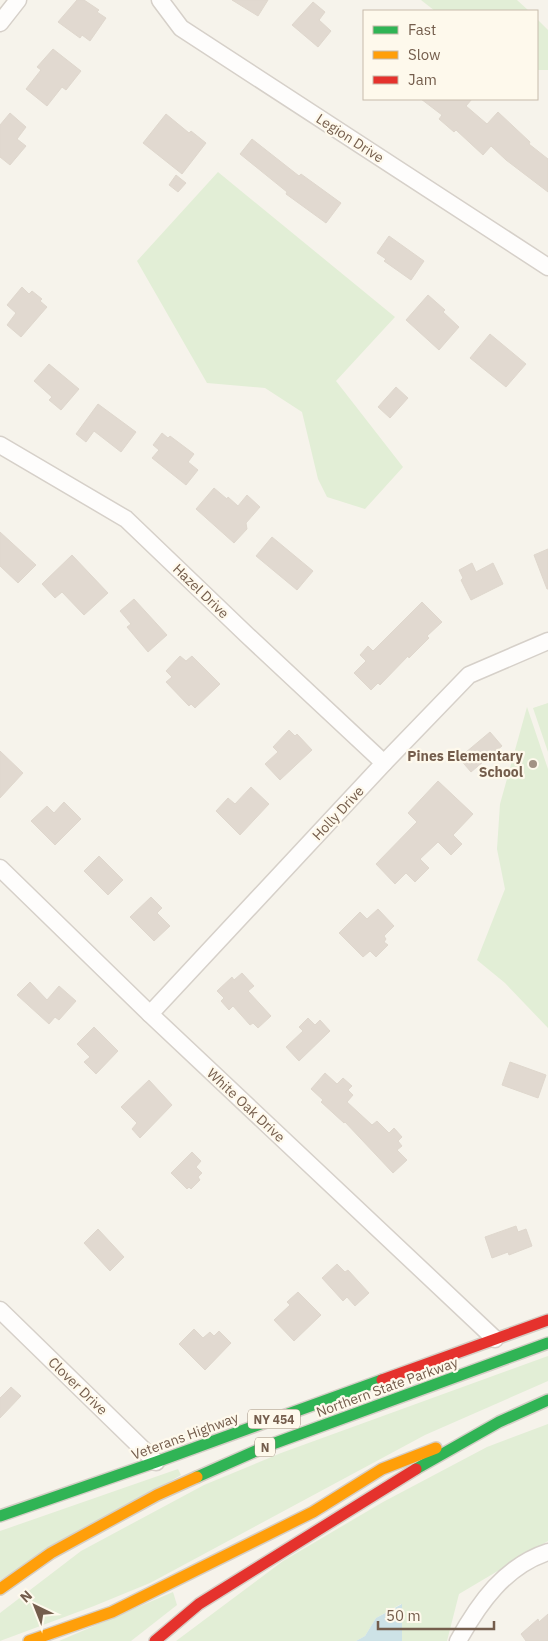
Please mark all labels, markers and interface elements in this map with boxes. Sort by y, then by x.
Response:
legend [363,10,538,100]
text: Fast [408,20,436,39]
text: Slow [408,45,441,64]
text: Jam [408,70,437,89]
street label: Legion Drive [313,109,387,167]
street label: Hazel Drive [169,560,233,622]
place label: Pines Elementary School [407,747,524,781]
marker: Pines Elementary School [527,758,539,770]
street label: Holly Drive [308,782,368,844]
street label: White Oak Drive [203,1064,289,1146]
street label: Clover Drive [45,1353,112,1419]
street label: Northern State Parkway [314,1353,460,1421]
street label: Veterans Highway [129,1408,241,1464]
road number: NY 454 [248,1410,300,1428]
road number: N [255,1438,275,1456]
north arrow [10,1581,60,1631]
text: N [16,1586,36,1607]
scale bar [378,1598,494,1630]
text: 50 m [386,1606,421,1625]

